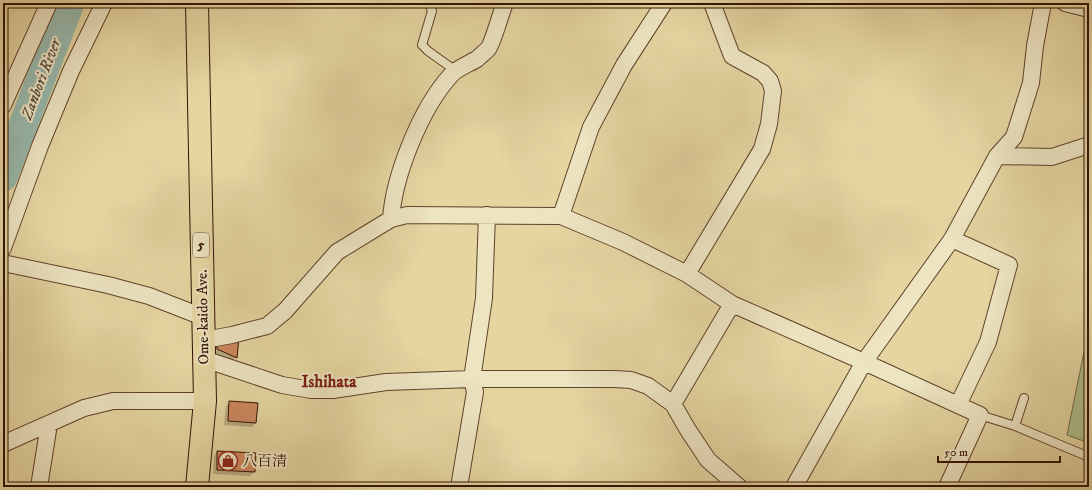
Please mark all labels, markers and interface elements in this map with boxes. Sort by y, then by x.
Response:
water label: Zanbori River [16,35,66,123]
road number: 5 [193,233,209,257]
street label: Ome-kaido Ave. [193,269,213,365]
district label: Ishihata [302,371,357,393]
scale bar [938,438,1060,464]
text: 50 m [944,445,968,460]
shop icon: 八百清 [217,450,239,472]
place label: 八百清 [242,452,287,471]

